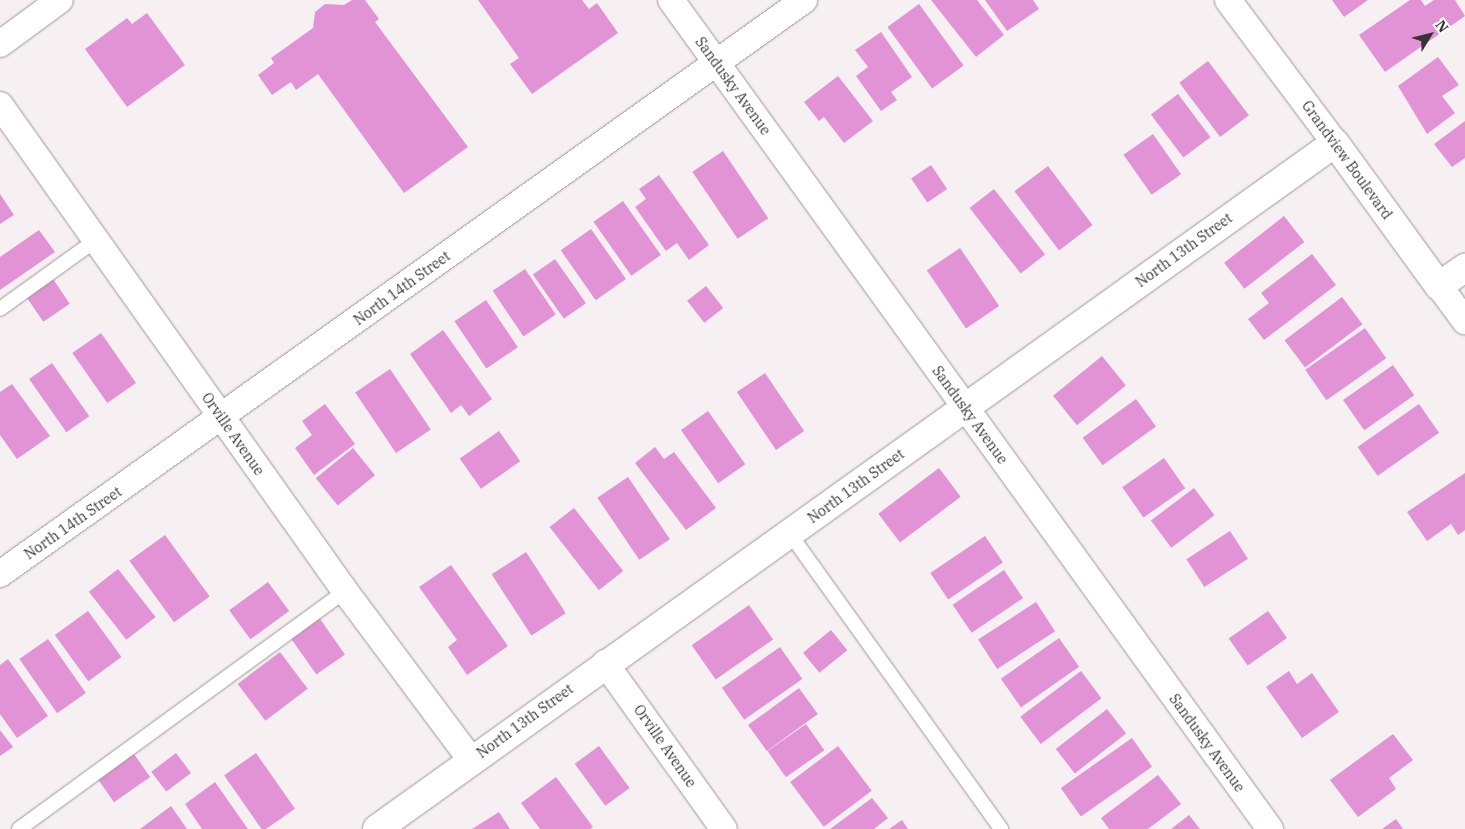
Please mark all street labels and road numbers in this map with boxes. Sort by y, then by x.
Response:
street label: Sandusky Avenue [692,34,774,138]
street label: Grandview Boulevard [1298,98,1396,222]
street label: North 13th Street [1133,209,1235,291]
street label: North 14th Street [351,247,453,329]
street label: Sandusky Avenue [929,363,1011,467]
street label: Orville Avenue [198,389,268,479]
street label: North 13th Street [805,445,907,527]
street label: North 14th Street [21,483,125,563]
street label: North 13th Street [474,680,576,762]
street label: Sandusky Avenue [1166,691,1248,795]
street label: Orville Avenue [630,701,700,791]

